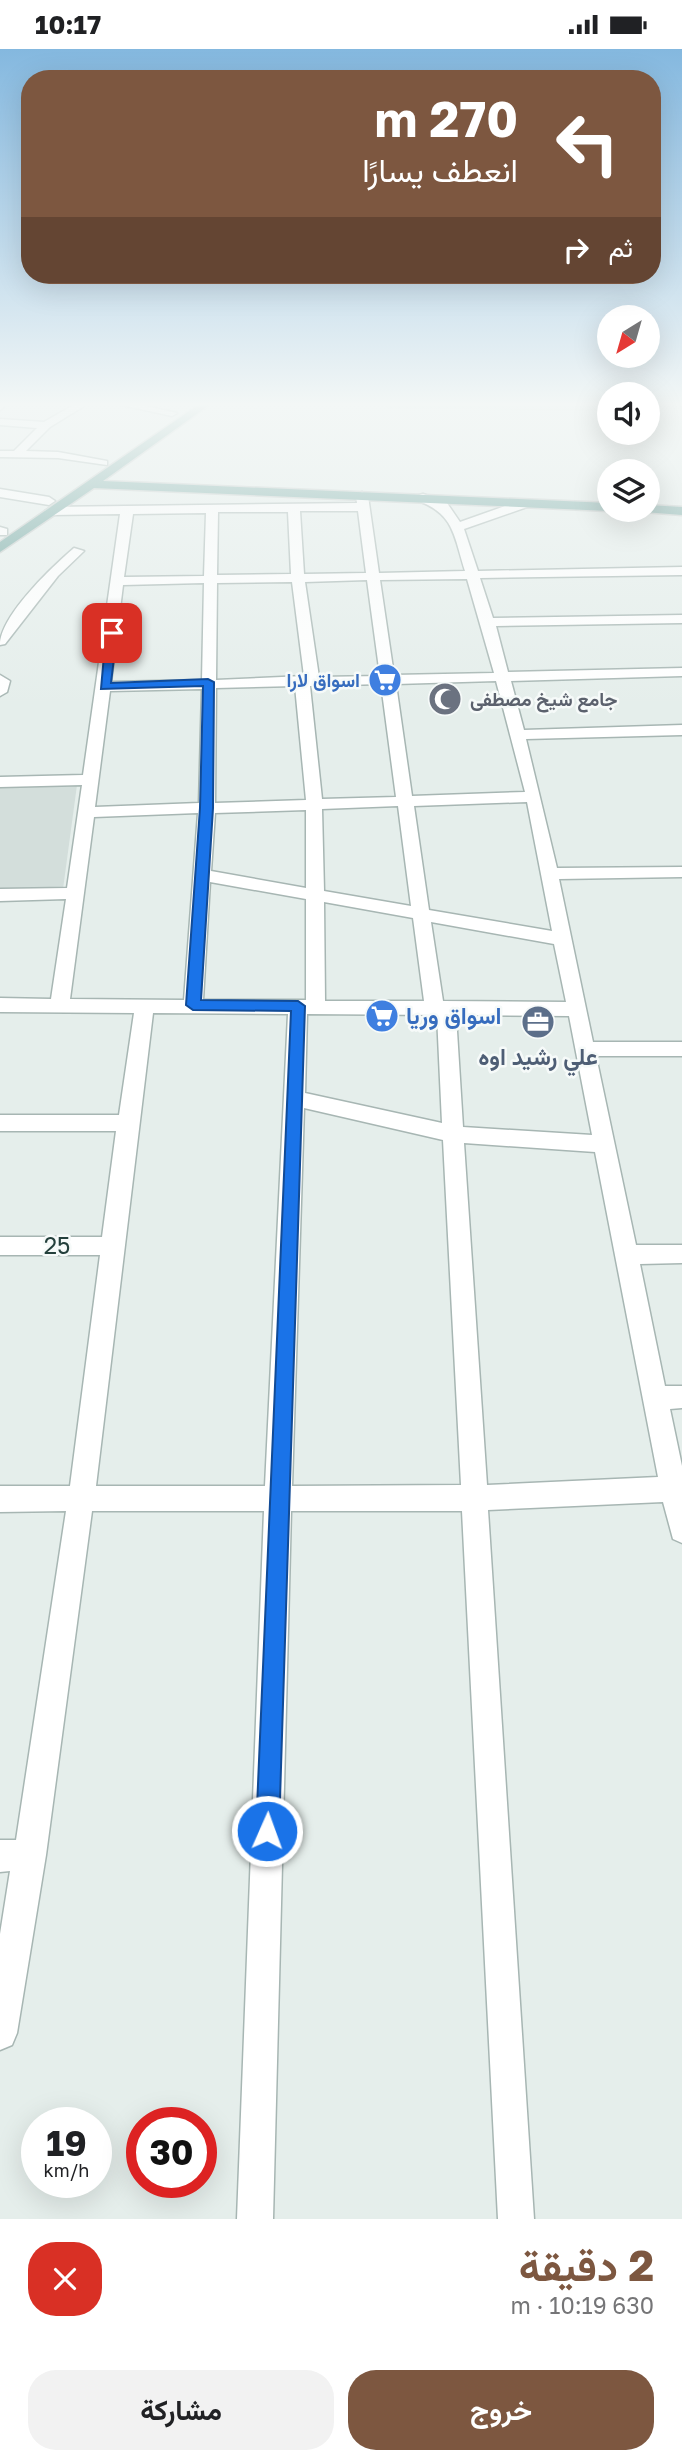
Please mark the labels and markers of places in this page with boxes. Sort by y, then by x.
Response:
pin [82,603,142,663]
supermarket icon: اسواق لارا [366,661,404,699]
place label: اسواق لارا [286,668,360,693]
mosque icon: جامع شيخ مصطفى [426,680,464,718]
place label: جامع شيخ مصطفى [470,687,617,713]
supermarket icon: اسواق وريا [363,997,401,1035]
place label: اسواق وريا [406,1001,502,1031]
office icon: علي رشيد اوه [519,1003,557,1041]
place label: علي رشيد اوه [478,1042,598,1077]

